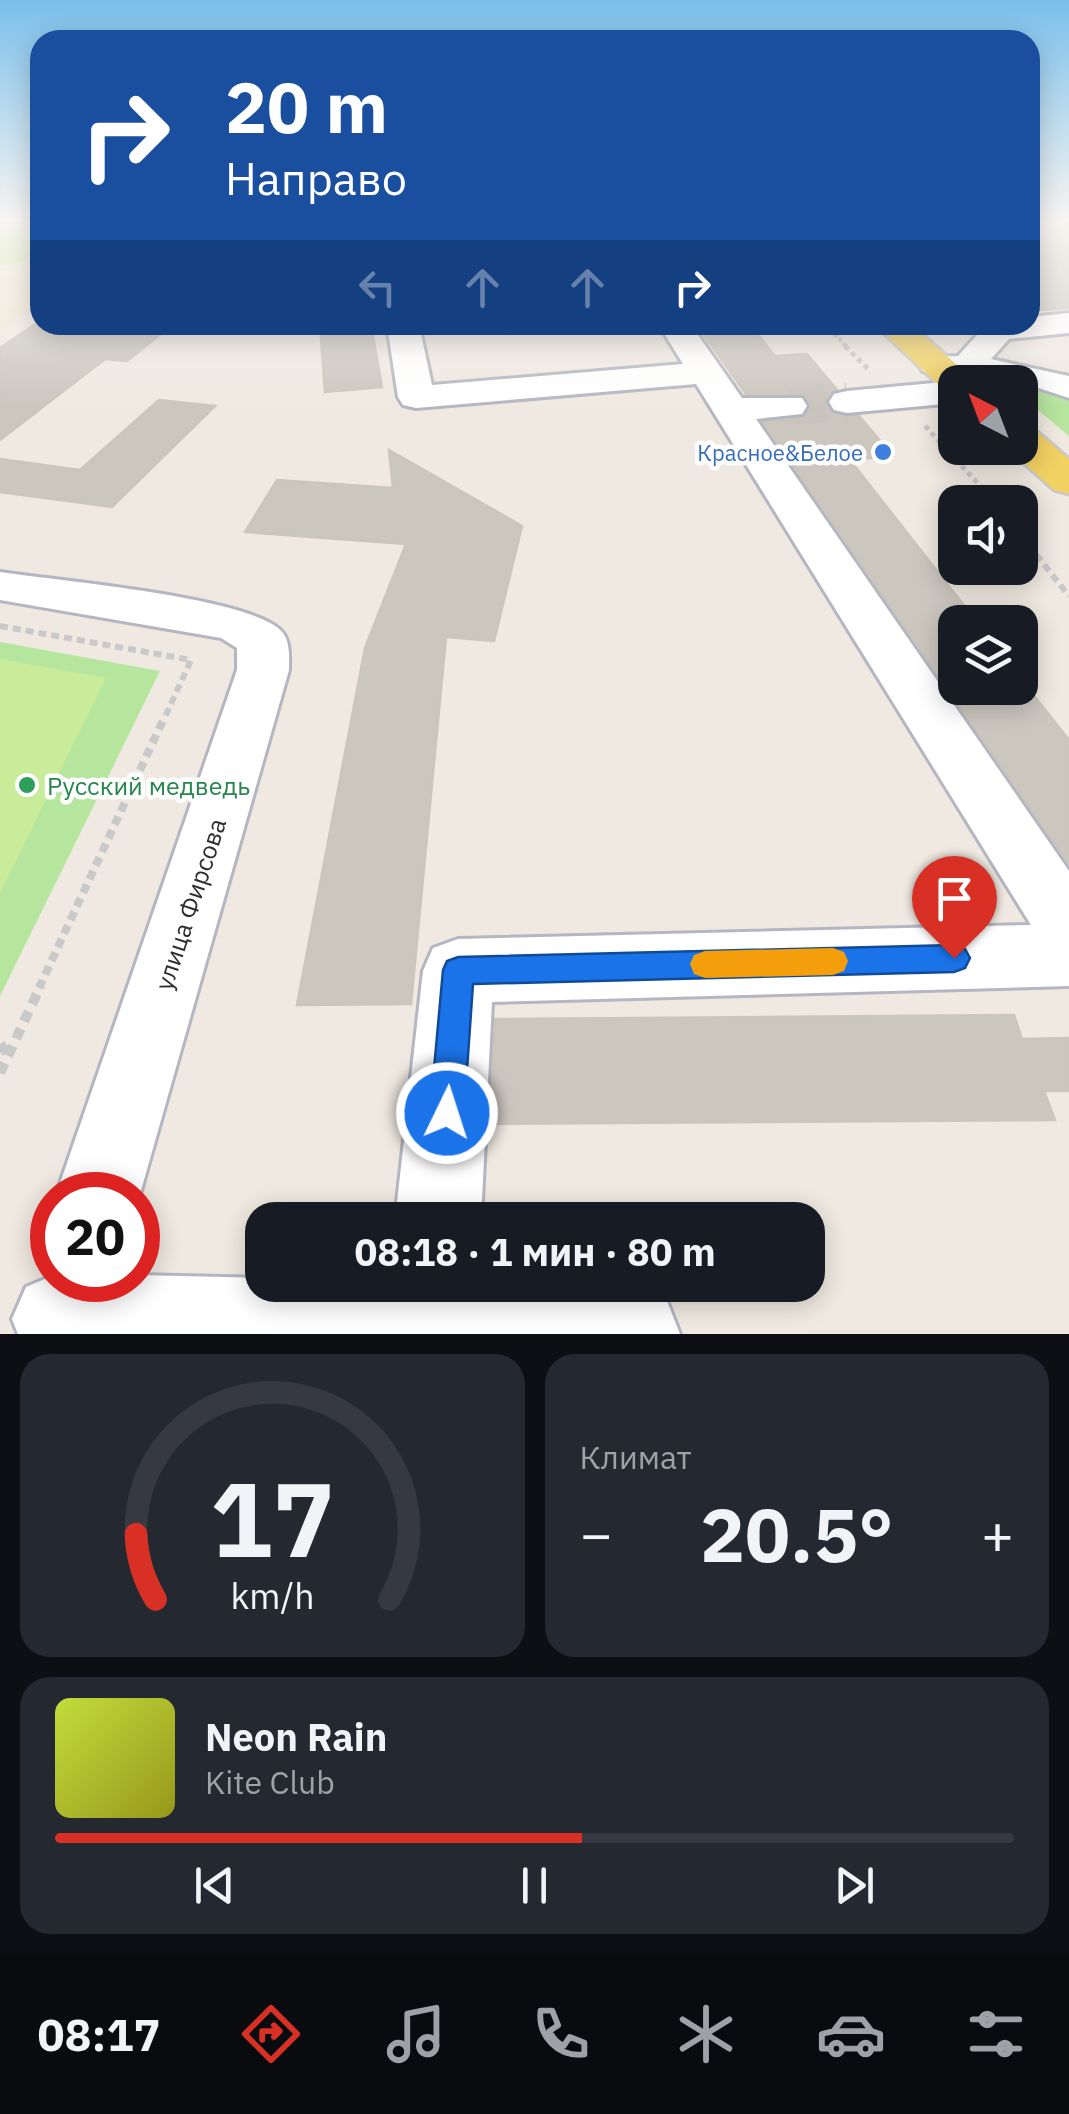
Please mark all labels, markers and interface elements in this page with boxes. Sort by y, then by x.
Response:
text: 20 m [225,61,388,152]
icon: right [60,70,190,200]
text: Направо [225,149,407,207]
icon: left [350,260,405,315]
icon: ahead [455,260,510,315]
icon: ahead [560,260,615,315]
icon: right [665,260,720,315]
north arrow [938,365,1038,465]
map controls [938,365,1038,705]
place label: Красное&Белое [697,438,863,467]
marker: Красное&Белое [872,441,894,463]
button: sound [938,485,1038,585]
button: layers [938,605,1038,705]
place label: Русский медведь [47,769,250,802]
marker: Русский медведь [16,774,38,796]
street label: улица Фирсова [147,814,233,994]
pin [912,856,997,959]
icon: arrive [927,871,982,926]
position arrow [395,1061,499,1165]
speed limit sign: 20 [30,1172,160,1302]
text: 08:18 · 1 мин · 80 m [354,1227,716,1276]
text: Климат [580,1436,692,1478]
text: 17 [210,1450,335,1586]
text: 20.5° [700,1485,894,1583]
text: − [580,1498,613,1569]
text: + [981,1498,1014,1569]
text: km/h [230,1572,314,1619]
text: Neon Rain [205,1712,387,1761]
text: Kite Club [205,1761,335,1803]
icon: previous [187,1858,242,1913]
icon: pause [507,1858,562,1913]
icon: next [827,1858,882,1913]
icon: directions [236,1999,306,2069]
icon: music [381,1999,451,2069]
icon: phone [526,1999,596,2069]
icon: climate [671,1999,741,2069]
icon: car [816,1999,886,2069]
icon: filters [961,1999,1031,2069]
text: 08:17 [38,2005,160,2063]

